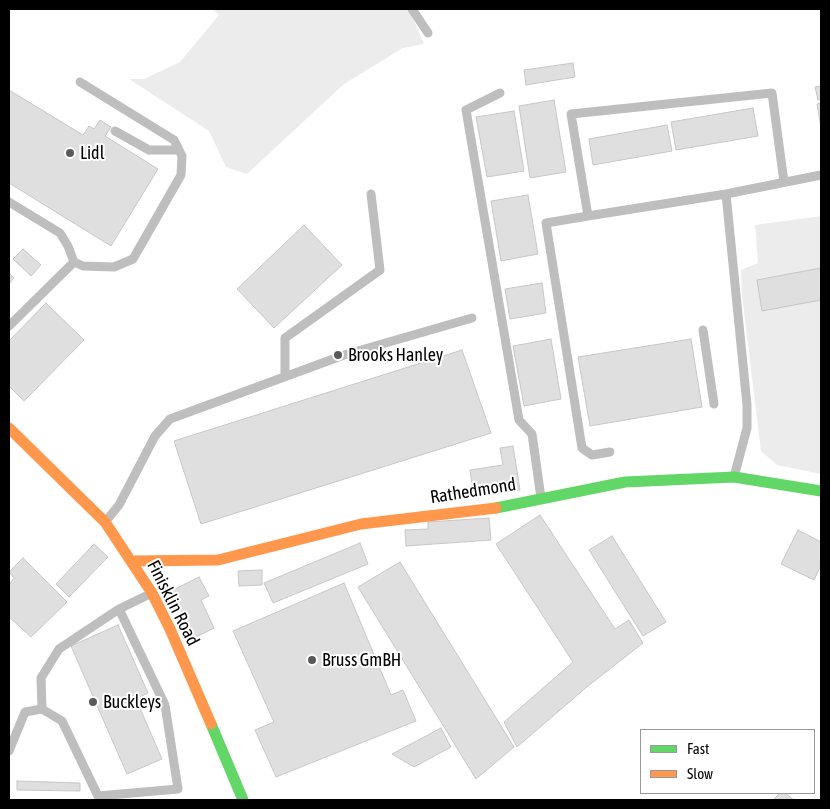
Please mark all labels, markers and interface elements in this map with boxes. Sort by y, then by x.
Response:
place label: Lidl [80,142,104,164]
marker: Lidl [64,147,76,159]
place label: Brooks Hanley [348,344,443,366]
marker: Brooks Hanley [332,349,344,361]
street label: Rathedmond [429,474,517,508]
street label: Finisklin Road [142,557,204,649]
place label: Bruss GmBH [322,649,401,671]
marker: Bruss GmBH [306,654,318,666]
place label: Buckleys [103,691,161,713]
marker: Buckleys [87,696,99,708]
legend [640,729,815,794]
text: Fast [687,740,709,757]
text: Slow [687,765,713,782]

